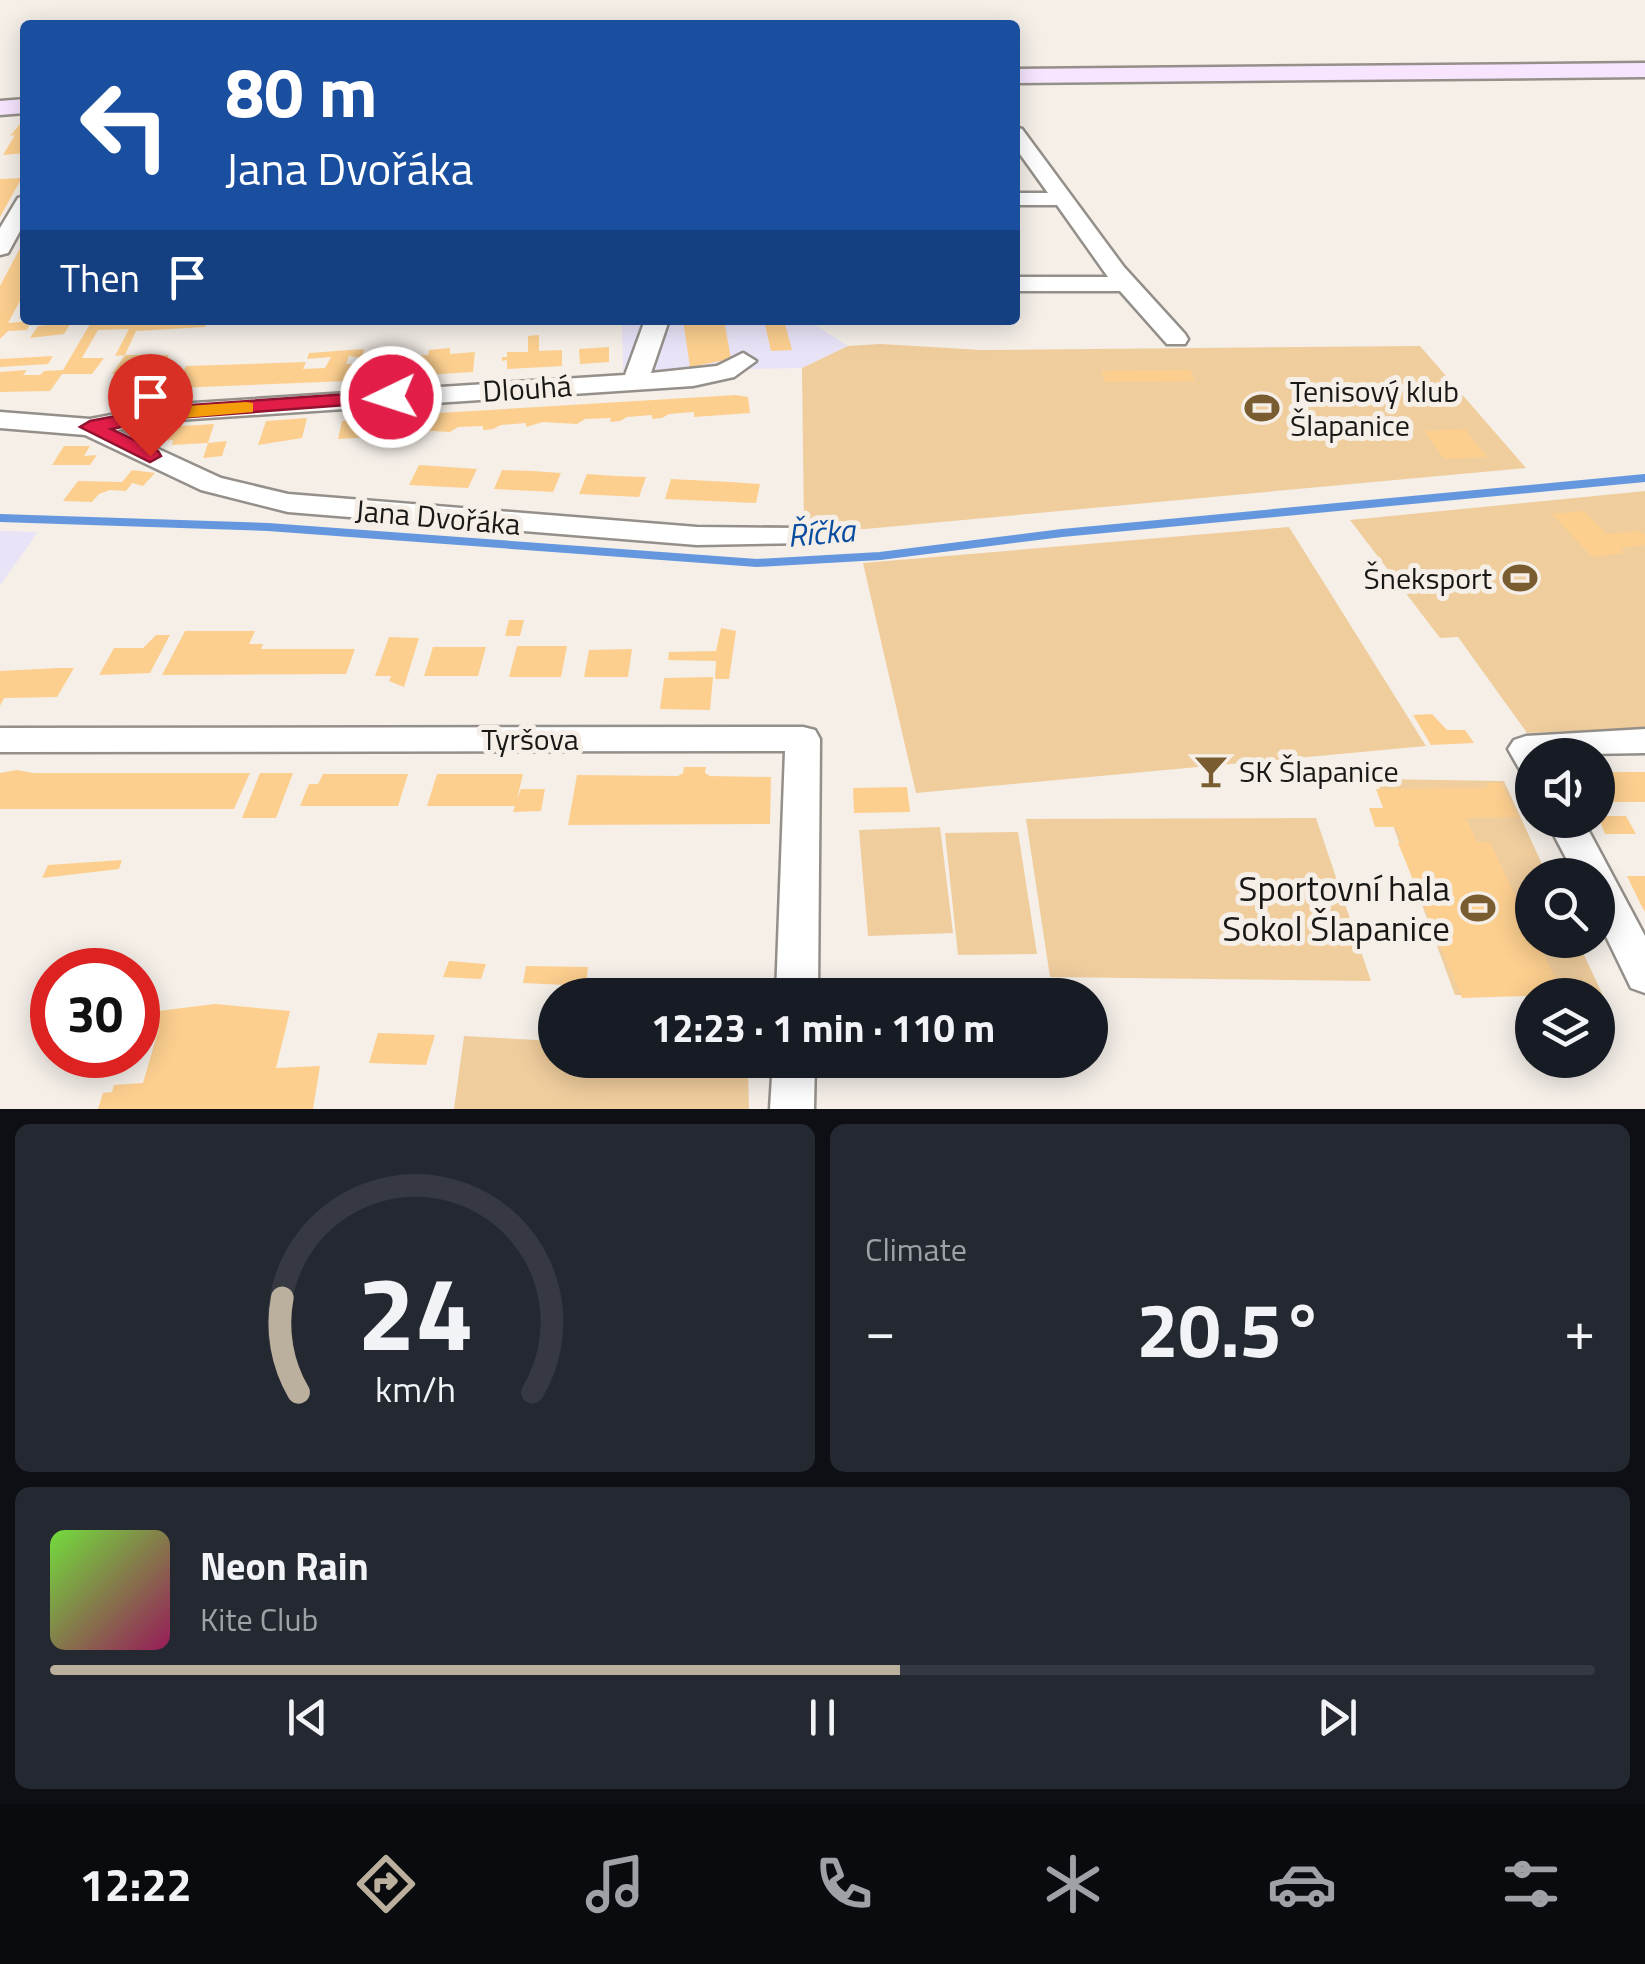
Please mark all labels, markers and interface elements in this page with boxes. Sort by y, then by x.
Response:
text: 80 m [225,38,378,144]
icon: left [60,60,190,190]
text: Jana Dvořáka [225,134,473,202]
text: Then [60,249,140,307]
icon: arrive [160,250,215,305]
position arrow [339,345,443,449]
pin [108,354,193,457]
street label: Dlouhá [481,362,573,414]
place label: Tenisový klub Šlapanice [1290,368,1459,448]
icon: arrive [123,369,178,424]
sports icon: Tenisový klub Šlapanice [1243,389,1281,427]
street label: Jana Dvořáka [354,487,522,547]
water label: Říčka [785,505,859,559]
place label: Šneksport [1364,555,1492,601]
sports icon: Šneksport [1501,559,1539,597]
street label: Tyršova [481,716,579,762]
map controls [1515,738,1615,1078]
button: sound [1515,738,1615,838]
place label: SK Šlapanice [1239,748,1399,794]
bar icon: SK Šlapanice [1192,752,1230,790]
button: search [1515,858,1615,958]
place label: Sportovní hala Sokol Šlapanice [1222,861,1450,955]
sports icon: Sportovní hala Sokol Šlapanice [1459,889,1497,927]
speed limit sign: 30 [30,948,160,1078]
button: layers [1515,978,1615,1078]
text: 12:23 · 1 min · 110 m [651,999,995,1057]
text: Climate [865,1225,967,1273]
text: 24 [357,1232,473,1390]
text: 20.5° [1136,1272,1324,1386]
text: − [865,1288,896,1371]
text: + [1564,1288,1595,1371]
text: km/h [375,1361,455,1416]
text: Neon Rain [200,1537,369,1595]
text: Kite Club [200,1595,318,1643]
icon: previous [280,1690,335,1745]
icon: pause [795,1690,850,1745]
icon: next [1310,1690,1365,1745]
icon: directions [351,1849,421,1919]
icon: music [580,1849,650,1919]
icon: phone [809,1849,879,1919]
icon: climate [1038,1849,1108,1919]
icon: car [1267,1849,1337,1919]
icon: filters [1496,1849,1566,1919]
text: 12:22 [79,1850,192,1918]

